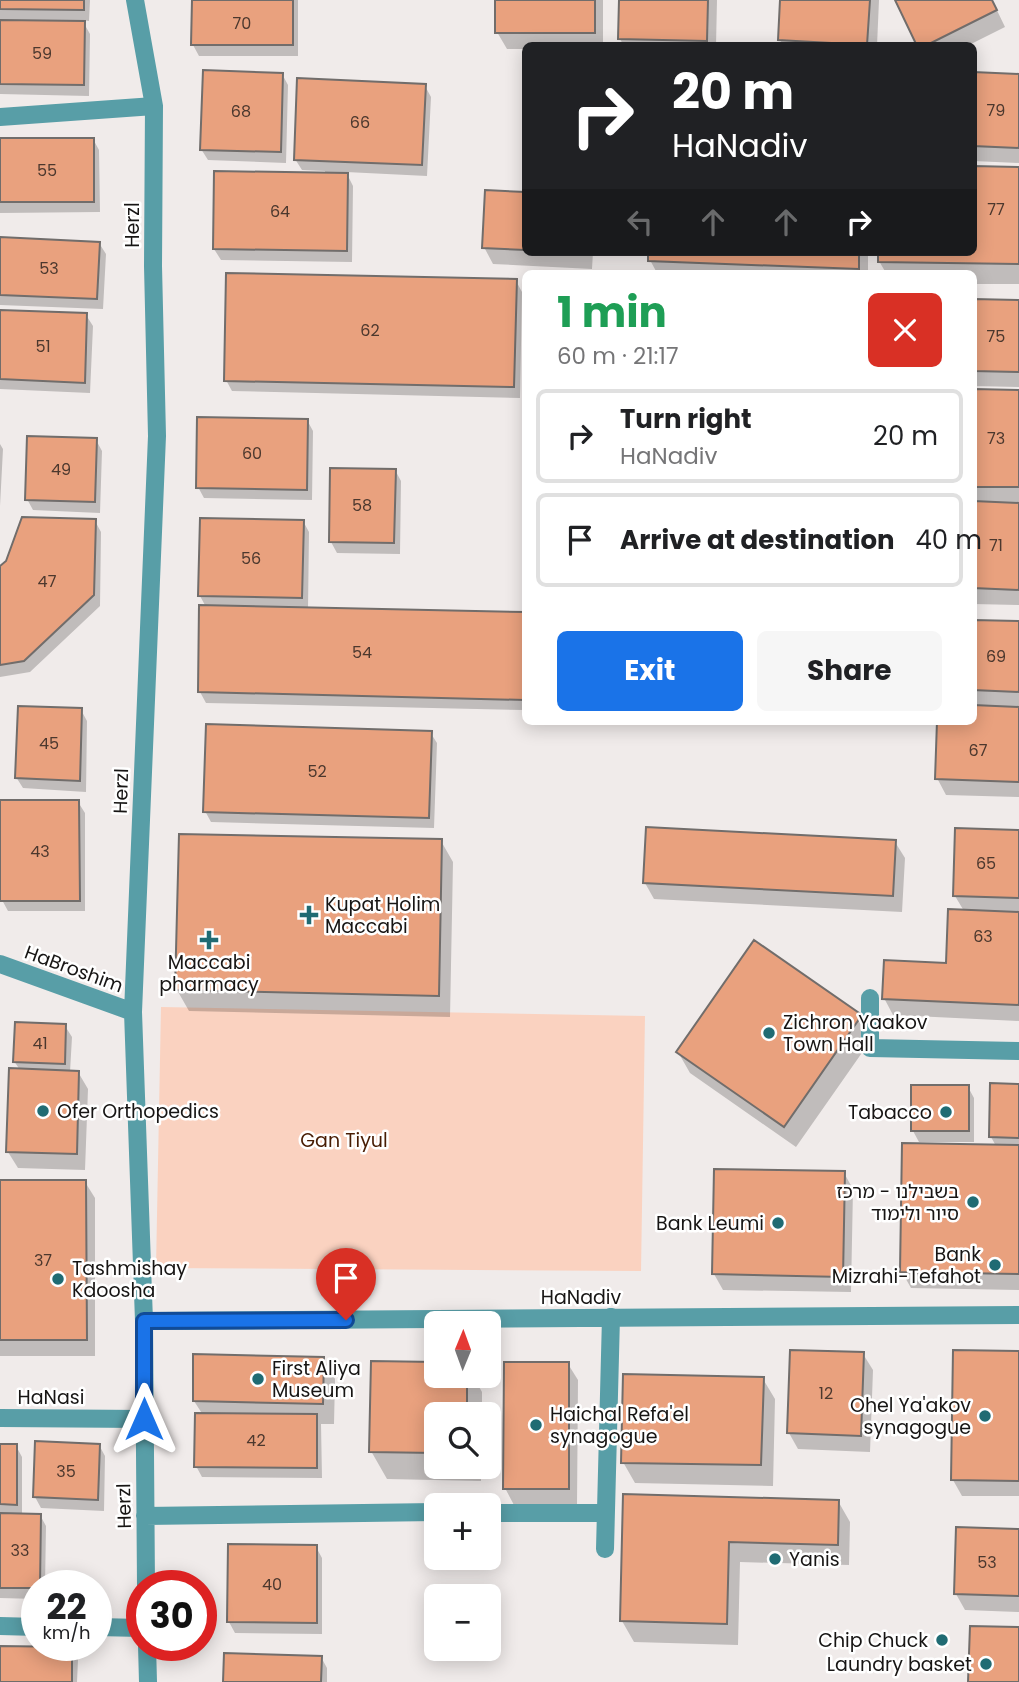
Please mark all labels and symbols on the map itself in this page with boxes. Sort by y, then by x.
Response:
house number: 70 [233,12,251,35]
house number: 59 [32,42,52,65]
house number: 79 [987,99,1005,122]
house number: 68 [231,100,251,123]
house number: 66 [350,111,370,134]
house number: 55 [37,159,57,182]
house number: 77 [987,198,1005,221]
house number: 64 [270,200,290,223]
street label: Herzl [119,202,146,248]
house number: 53 [39,257,59,280]
house number: 62 [360,319,380,342]
house number: 75 [987,325,1005,348]
house number: 51 [35,335,51,358]
house number: 73 [987,427,1005,450]
house number: 60 [242,442,262,465]
house number: 49 [51,458,71,481]
house number: 58 [352,494,372,517]
house number: 71 [989,534,1003,557]
house number: 56 [241,547,261,570]
house number: 47 [38,570,57,593]
house number: 54 [352,641,372,664]
house number: 69 [986,645,1006,668]
house number: 45 [39,732,59,755]
house number: 67 [969,739,988,762]
house number: 52 [307,760,327,783]
street label: Herzl [107,768,135,814]
house number: 43 [30,840,50,863]
house number: 65 [976,852,996,875]
place label: Kupat Holim Maccabi [325,891,440,940]
marker: Kupat Holim Maccabi [299,905,319,925]
house number: 63 [973,925,993,948]
marker: Maccabi pharmacy [201,932,217,948]
street label: HaBroshim [21,939,127,999]
place label: Maccabi pharmacy [159,949,259,998]
place label: Zichron Yaakov Town Hall [783,1009,928,1058]
marker: Zichron Yaakov Town Hall [761,1025,777,1041]
house number: 41 [32,1032,48,1055]
place label: Ofer Orthopedics [57,1098,219,1125]
place label: Tabacco [848,1099,932,1126]
marker: Ofer Orthopedics [35,1103,51,1119]
marker: Tabacco [938,1104,954,1120]
park label: Gan Tiyul [300,1127,388,1154]
place label: בשבילנו - מרכז סיור ולימוד [837,1178,959,1227]
marker: בשבילנו - מרכז סיור ולימוד [965,1194,981,1210]
place label: Bank Leumi [656,1210,764,1237]
marker: Bank Leumi [770,1215,786,1231]
place label: Bank Mizrahi-Tefahot [832,1241,981,1290]
pin [316,1248,376,1320]
house number: 37 [34,1249,52,1272]
place label: Tashmishay Kdoosha [72,1255,187,1304]
marker: Bank Mizrahi-Tefahot [987,1257,1003,1273]
marker: Tashmishay Kdoosha [50,1271,66,1287]
street label: HaNadiv [541,1284,622,1311]
north arrow [424,1311,500,1388]
place label: First Aliya Museum [272,1355,361,1404]
marker: First Aliya Museum [250,1371,266,1387]
position arrow [107,1382,181,1456]
house number: 12 [819,1382,833,1405]
street label: HaNasi [18,1384,84,1411]
place label: Ohel Ya'akov synagogue [850,1392,971,1441]
place label: Haichal Refa'el synagogue [550,1401,689,1450]
marker: Ohel Ya'akov synagogue [977,1408,993,1424]
marker: Haichal Refa'el synagogue [528,1417,544,1433]
house number: 42 [246,1429,266,1452]
house number: 35 [56,1460,76,1483]
street label: Herzl [110,1483,138,1529]
house number: 33 [11,1539,29,1562]
place label: Yanis [789,1546,840,1573]
marker: Yanis [767,1551,783,1567]
house number: 53 [977,1551,997,1574]
speed limit sign: 30 [126,1570,217,1661]
house number: 40 [262,1573,282,1596]
place label: Chip Chuck [818,1627,928,1654]
marker: Chip Chuck [934,1632,950,1648]
place label: Laundry basket [827,1651,972,1678]
marker: Laundry basket [978,1656,994,1672]

